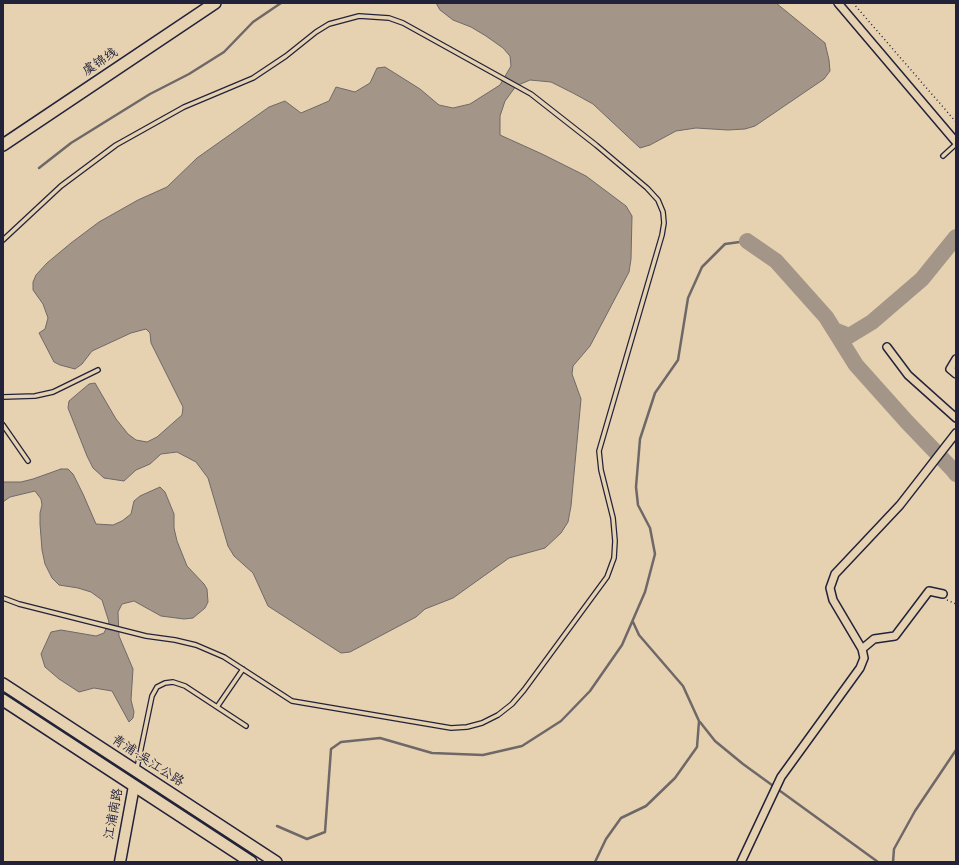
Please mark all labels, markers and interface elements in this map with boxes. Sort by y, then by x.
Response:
street label: 虞锦线 [80,46,122,80]
street label: 青浦-吴江公路 [108,733,186,791]
street label: 江浦南路 [102,787,128,841]

